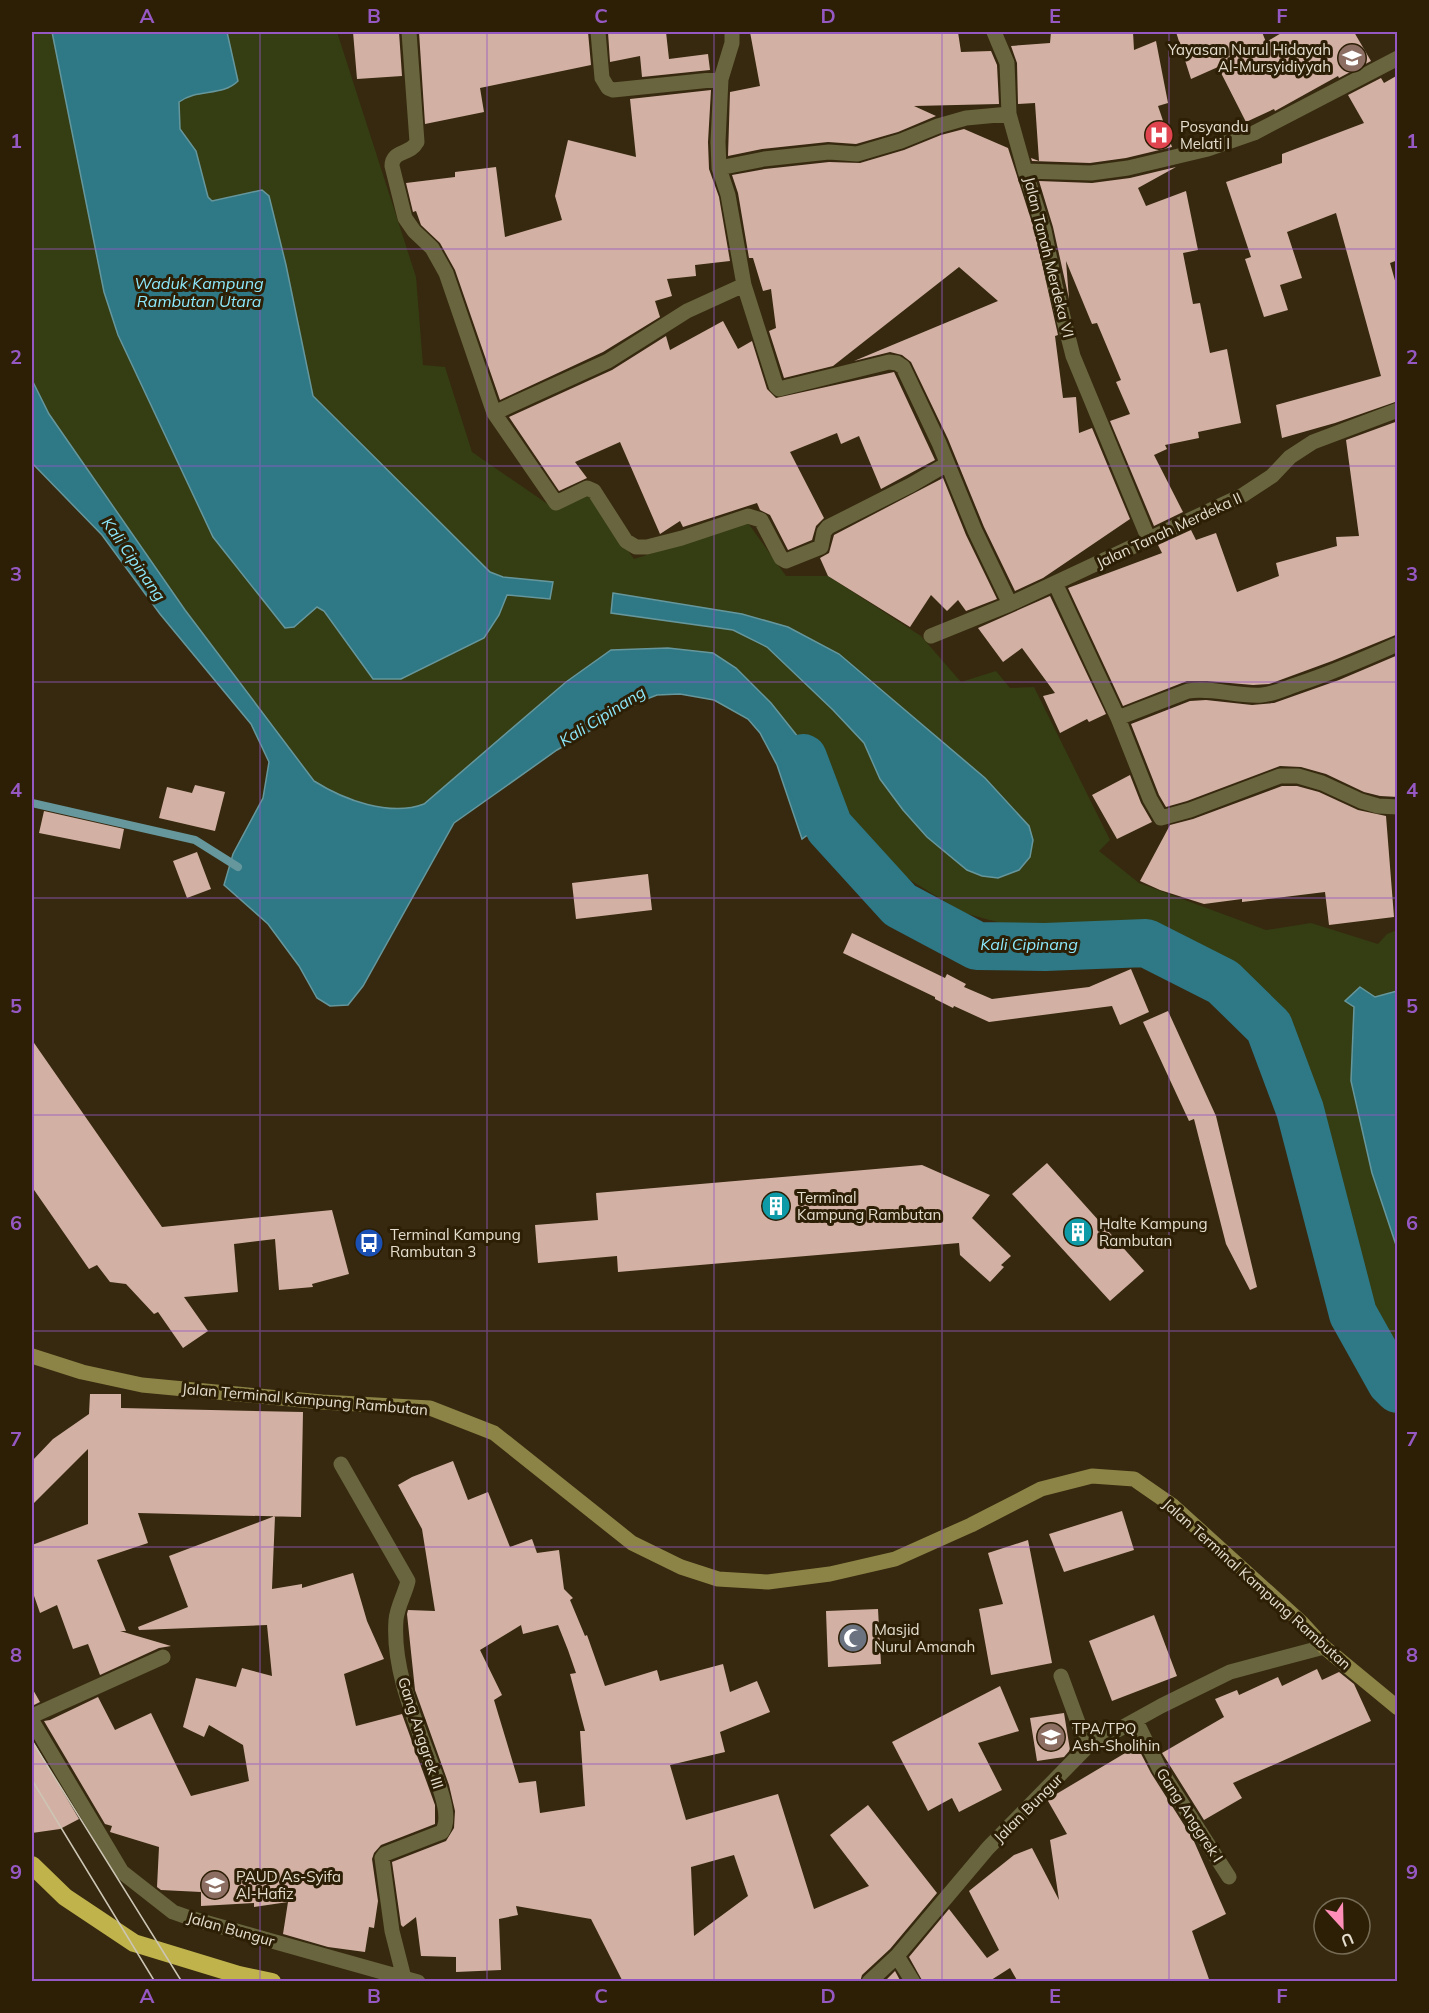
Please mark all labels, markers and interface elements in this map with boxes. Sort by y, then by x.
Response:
text: A [140,3,155,28]
text: B [367,3,381,28]
text: C [594,3,608,28]
text: D [820,3,836,28]
text: E [1049,3,1061,28]
text: F [1276,3,1288,28]
place label: Yayasan Nurul Hidayah Al-Mursyidiyyah [1167,40,1331,76]
school or university icon: Yayasan Nurul Hidayah Al-Mursyidiyyah [1336,42,1368,74]
place label: Posyandu Melati I [1180,117,1249,153]
hospital icon: Posyandu Melati I [1143,119,1175,151]
text: 1 [10,128,22,153]
text: 1 [1406,128,1418,153]
street label: Jalan Tanah Merdeka VI [1020,175,1078,339]
water label: Waduk Kampung Rambutan Utara [134,273,264,311]
text: 2 [10,344,22,369]
text: 2 [1406,344,1418,369]
street label: Jalan Tanah Merdeka II [1093,488,1245,572]
water label: Kali Cipinang [98,513,170,605]
text: 3 [10,561,22,586]
text: 3 [1406,561,1418,586]
water label: Kali Cipinang [555,681,649,750]
text: 4 [10,777,22,802]
text: 4 [1406,777,1418,802]
water label: Kali Cipinang [980,934,1078,954]
text: 5 [10,993,22,1018]
text: 5 [1406,993,1418,1018]
place label: Terminal Kampung Rambutan [797,1188,941,1224]
building icon: Terminal Kampung Rambutan [760,1190,792,1222]
text: 6 [10,1210,22,1235]
text: 6 [1406,1210,1418,1235]
place label: Halte Kampung Rambutan [1099,1214,1207,1250]
building icon: Halte Kampung Rambutan [1062,1216,1094,1248]
place label: Terminal Kampung Rambutan 3 [390,1225,521,1261]
bus stop icon: Terminal Kampung Rambutan 3 [353,1227,385,1259]
street label: Jalan Terminal Kampung Rambutan [181,1379,429,1419]
text: 7 [10,1426,22,1451]
text: 7 [1406,1426,1418,1451]
street label: Jalan Terminal Kampung Rambutan [1159,1494,1355,1674]
place label: Masjid Nurul Amanah [874,1620,975,1656]
mosque icon: Masjid Nurul Amanah [837,1622,869,1654]
text: 8 [10,1642,22,1667]
text: 8 [1406,1642,1418,1667]
street label: Gang Anggrek III [394,1675,448,1791]
place label: TPA/TPQ Ash-Sholihin [1072,1719,1160,1755]
school or university icon: TPA/TPQ Ash-Sholihin [1035,1721,1067,1753]
street label: Gang Anggrek I [1152,1764,1228,1866]
street label: Jalan Bungur [989,1769,1067,1847]
text: 9 [10,1859,22,1884]
text: 9 [1406,1859,1418,1884]
place label: PAUD As-Syifa Al-Hafiz [236,1867,341,1903]
school or university icon: PAUD As-Syifa Al-Hafiz [199,1869,231,1901]
north arrow [1312,1896,1372,1956]
street label: Jalan Bungur [185,1907,277,1951]
text: U [1338,1928,1357,1951]
text: A [140,1983,155,2008]
text: B [367,1983,381,2008]
text: C [594,1983,608,2008]
text: D [820,1983,836,2008]
text: E [1049,1983,1061,2008]
text: F [1276,1983,1288,2008]

